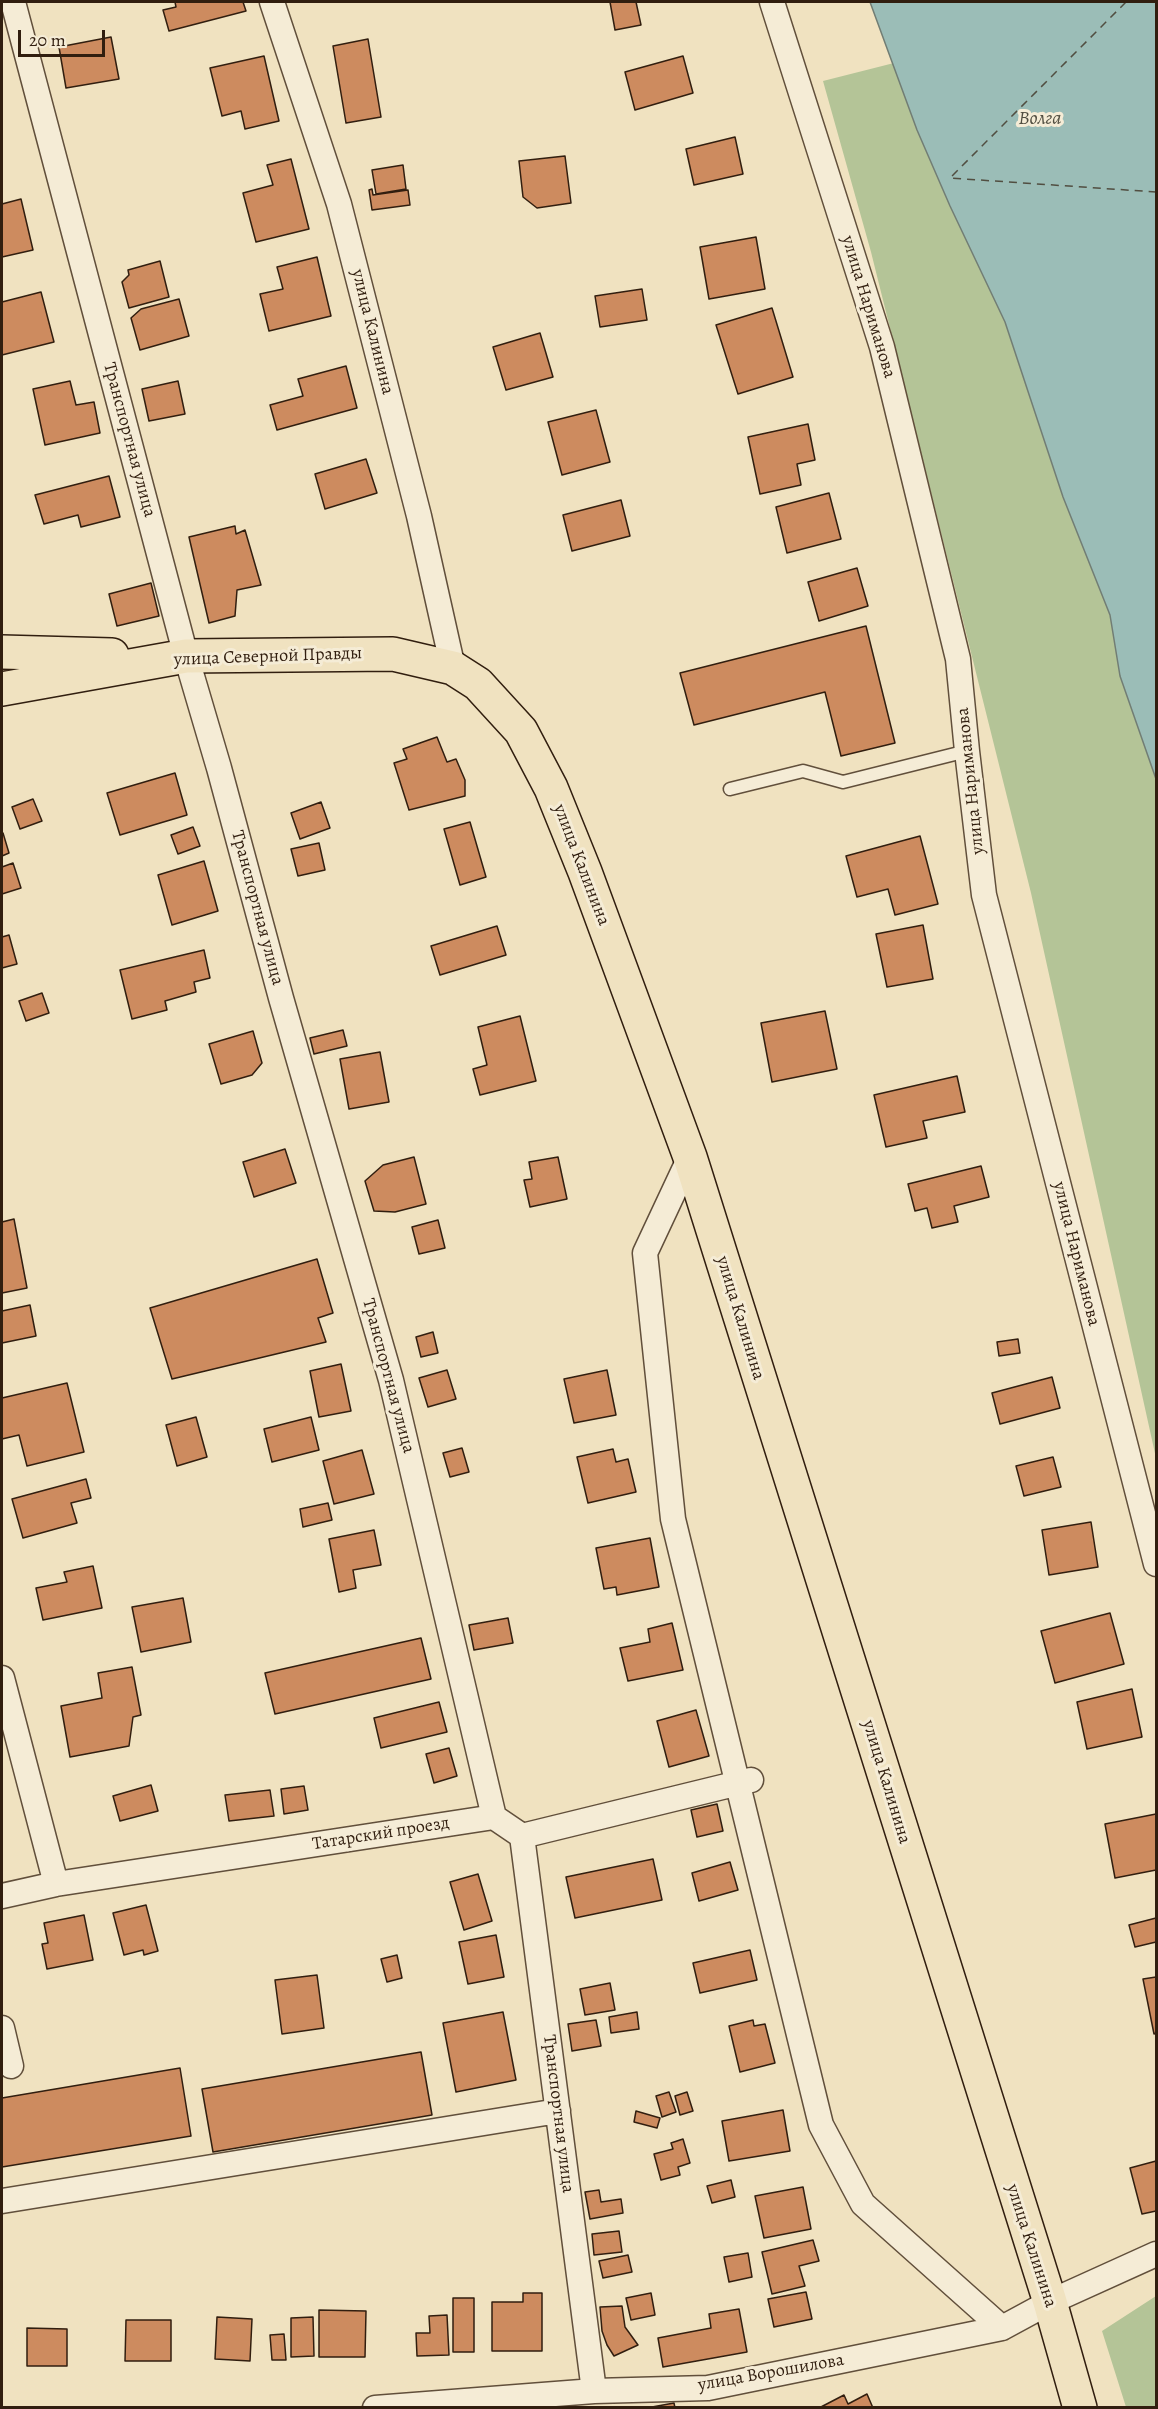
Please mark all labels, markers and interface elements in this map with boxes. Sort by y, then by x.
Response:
scale bar [21,18,108,56]
text: 20 m [29,28,66,52]
water label: Волга [1018,107,1062,131]
street label: улица Нариманова [836,233,900,381]
street label: улица Калинина [346,267,398,397]
street label: Транспортная улица [98,360,160,520]
street label: улица Северной Правды [173,643,363,671]
street label: улица Нариманова [953,706,989,856]
street label: улица Калинина [548,801,614,929]
street label: Транспортная улица [226,828,288,988]
street label: улица Нариманова [1048,1180,1104,1328]
street label: улица Калинина [711,1253,769,1383]
street label: Транспортная улица [357,1296,419,1456]
street label: улица Калинина [857,1717,915,1847]
street label: Татарский проезд [311,1813,451,1855]
street label: Транспортная улица [538,2034,578,2194]
street label: улица Калинина [1001,2182,1061,2310]
street label: улица Ворошилова [696,2350,846,2396]

